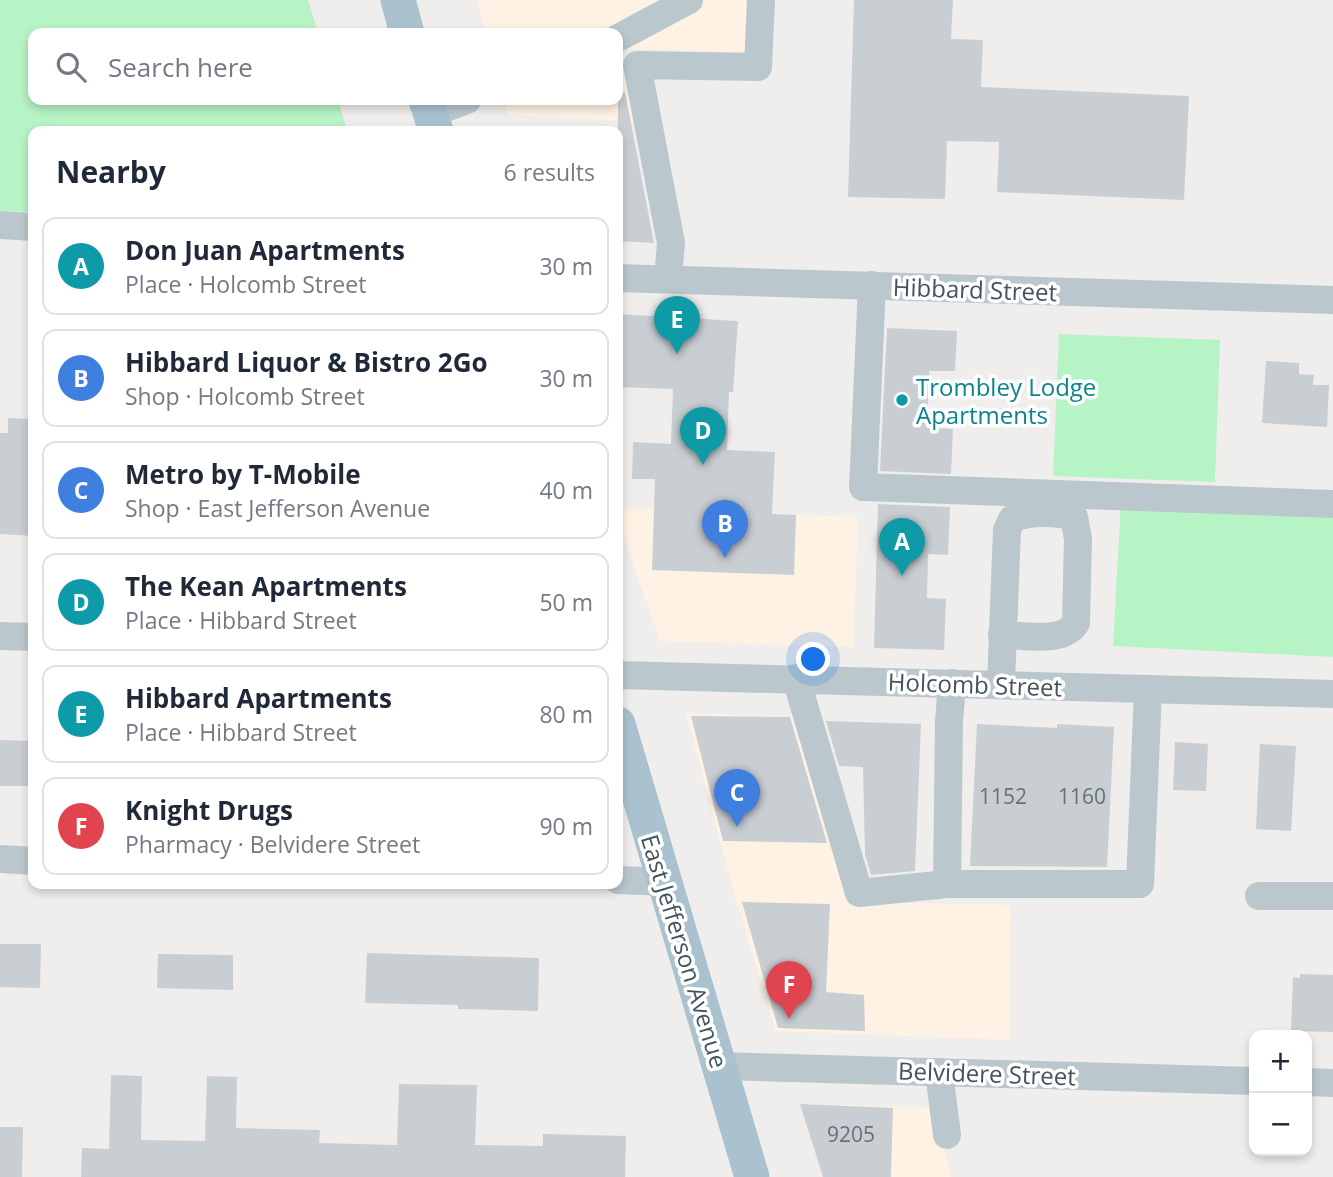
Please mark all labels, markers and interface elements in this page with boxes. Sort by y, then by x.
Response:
search box [28,28,623,105]
icon: search [52,48,90,86]
text: Search here [108,49,253,85]
text: Nearby [56,151,166,192]
text: 6 results [504,156,595,188]
text: Don Juan Apartments [125,232,405,268]
text: A [73,250,89,282]
text: 30 m [539,250,593,282]
text: Place · Holcomb Street [125,268,366,300]
street label: Hibbard Street [892,270,1058,308]
pin: E [654,296,700,354]
text: Hibbard Liquor & Bistro 2Go [125,344,488,380]
text: B [73,362,89,394]
text: 30 m [539,362,593,394]
place label: Trombley Lodge Apartments [916,370,1096,431]
text: Shop · Holcomb Street [125,380,365,412]
marker: Trombley Lodge Apartments [894,392,910,408]
pin: D [680,407,726,465]
text: Metro by T-Mobile [125,456,361,492]
text: C [74,474,88,506]
text: 40 m [539,474,593,506]
text: Shop · East Jefferson Avenue [125,492,430,524]
pin: B [702,500,748,558]
pin: A [879,518,925,576]
text: The Kean Apartments [125,568,407,604]
text: D [72,586,90,618]
text: 50 m [539,586,593,618]
text: Place · Hibbard Street [125,604,357,636]
your location [796,642,830,676]
street label: Holcomb Street [887,664,1063,704]
text: Hibbard Apartments [125,680,392,716]
text: E [75,698,87,730]
text: 80 m [539,698,593,730]
text: Place · Hibbard Street [125,716,357,748]
pin: C [714,769,760,827]
house number: 1152 [979,782,1027,810]
house number: 1160 [1058,782,1106,810]
text: Knight Drugs [125,792,293,828]
text: F [75,810,87,842]
text: 90 m [539,810,593,842]
text: Pharmacy · Belvidere Street [125,828,420,860]
street label: East Jefferson Avenue [634,830,736,1072]
pin: F [766,961,812,1019]
map controls [1249,1030,1312,1156]
button: + [1249,1030,1312,1093]
street label: Belvidere Street [898,1053,1076,1093]
button: − [1249,1093,1312,1156]
house number: 9205 [827,1120,875,1148]

